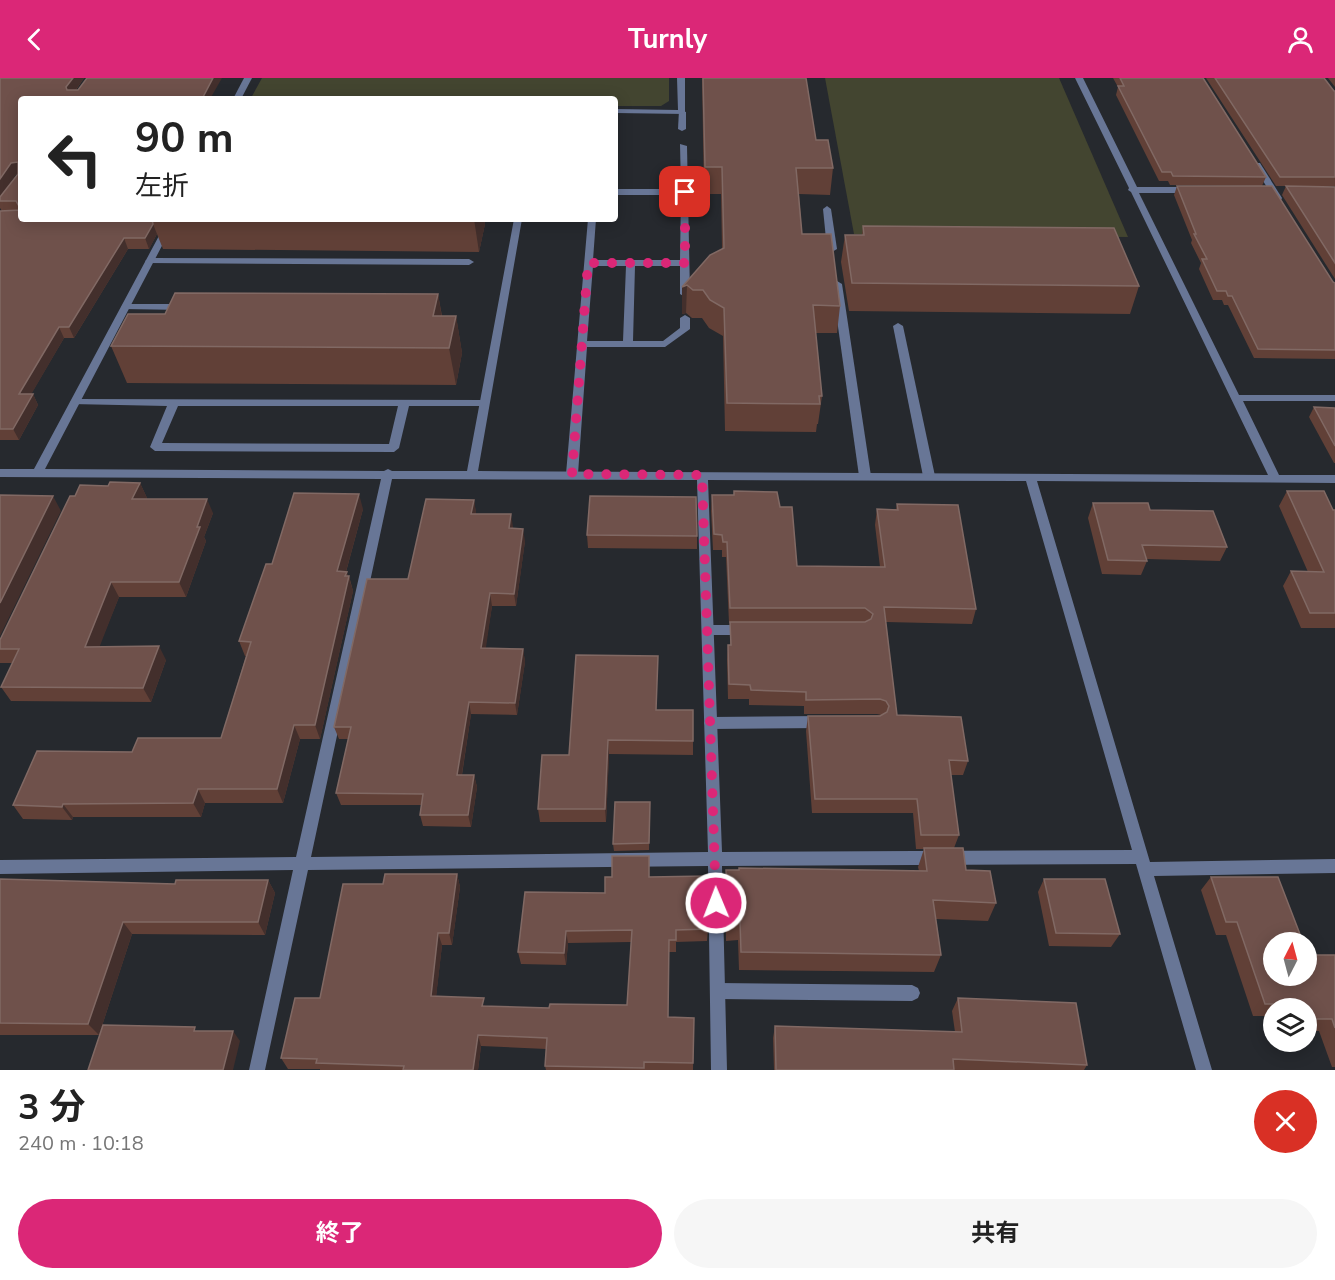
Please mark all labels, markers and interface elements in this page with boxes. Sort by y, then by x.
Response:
text: Turnly [628,21,707,58]
icon: back [18,23,51,56]
icon: person [1284,23,1317,56]
text: 90 m [135,110,234,167]
icon: left [36,120,114,198]
pin [659,166,710,217]
text: 左折 [135,168,189,205]
icon: arrive [668,175,701,208]
position arrow [684,871,748,935]
north arrow [1263,932,1317,986]
map controls [1263,932,1317,1052]
button: layers [1263,998,1317,1052]
text: 3 分 [18,1083,85,1132]
button: close [1254,1090,1317,1153]
text: 240 m · 10:18 [18,1130,144,1157]
button: 終了 [18,1199,662,1268]
button: 共有 [674,1199,1317,1268]

